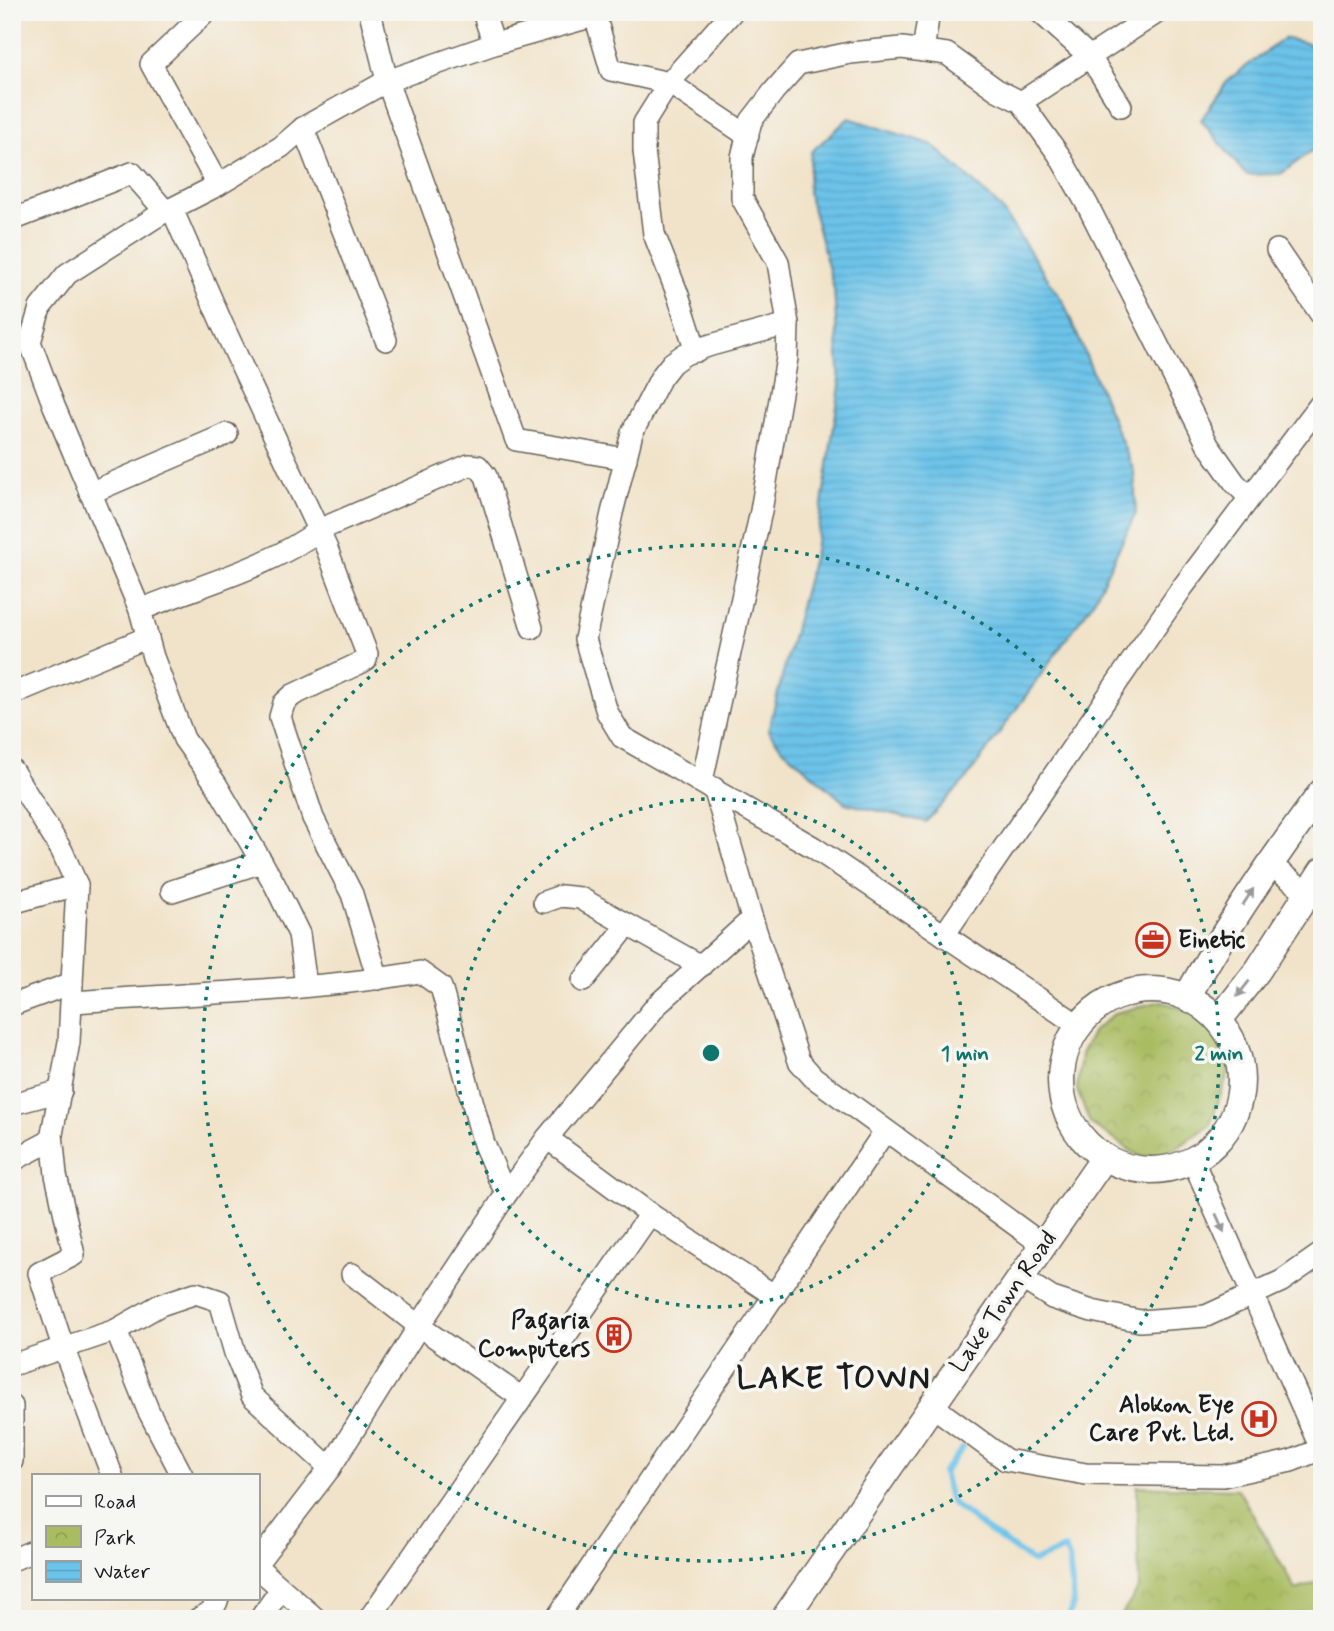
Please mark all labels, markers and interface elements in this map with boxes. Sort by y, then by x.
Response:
one-way arrow [1241,887,1254,906]
office icon: Einetic [1134,921,1172,959]
place label: Einetic [1178,925,1246,956]
one-way arrow [1236,980,1251,998]
text: 1 min [941,1040,989,1068]
text: 2 min [1194,1040,1244,1068]
centre of rings [699,1041,723,1065]
one-way arrow [1214,1213,1226,1233]
street label: Lake Town Road [943,1225,1065,1379]
place label: Pagaria Computers [478,1306,591,1365]
building icon: Pagaria Computers [595,1316,633,1354]
district label: LAKE TOWN [736,1358,932,1400]
place label: Alokon Eye Care Pvt. Ltd. [1089,1390,1234,1449]
hospital icon: Alokon Eye Care Pvt. Ltd. [1240,1400,1278,1438]
legend [32,1474,259,1600]
text: Road [94,1488,136,1516]
text: Park [94,1524,136,1552]
text: Water [94,1558,150,1586]

